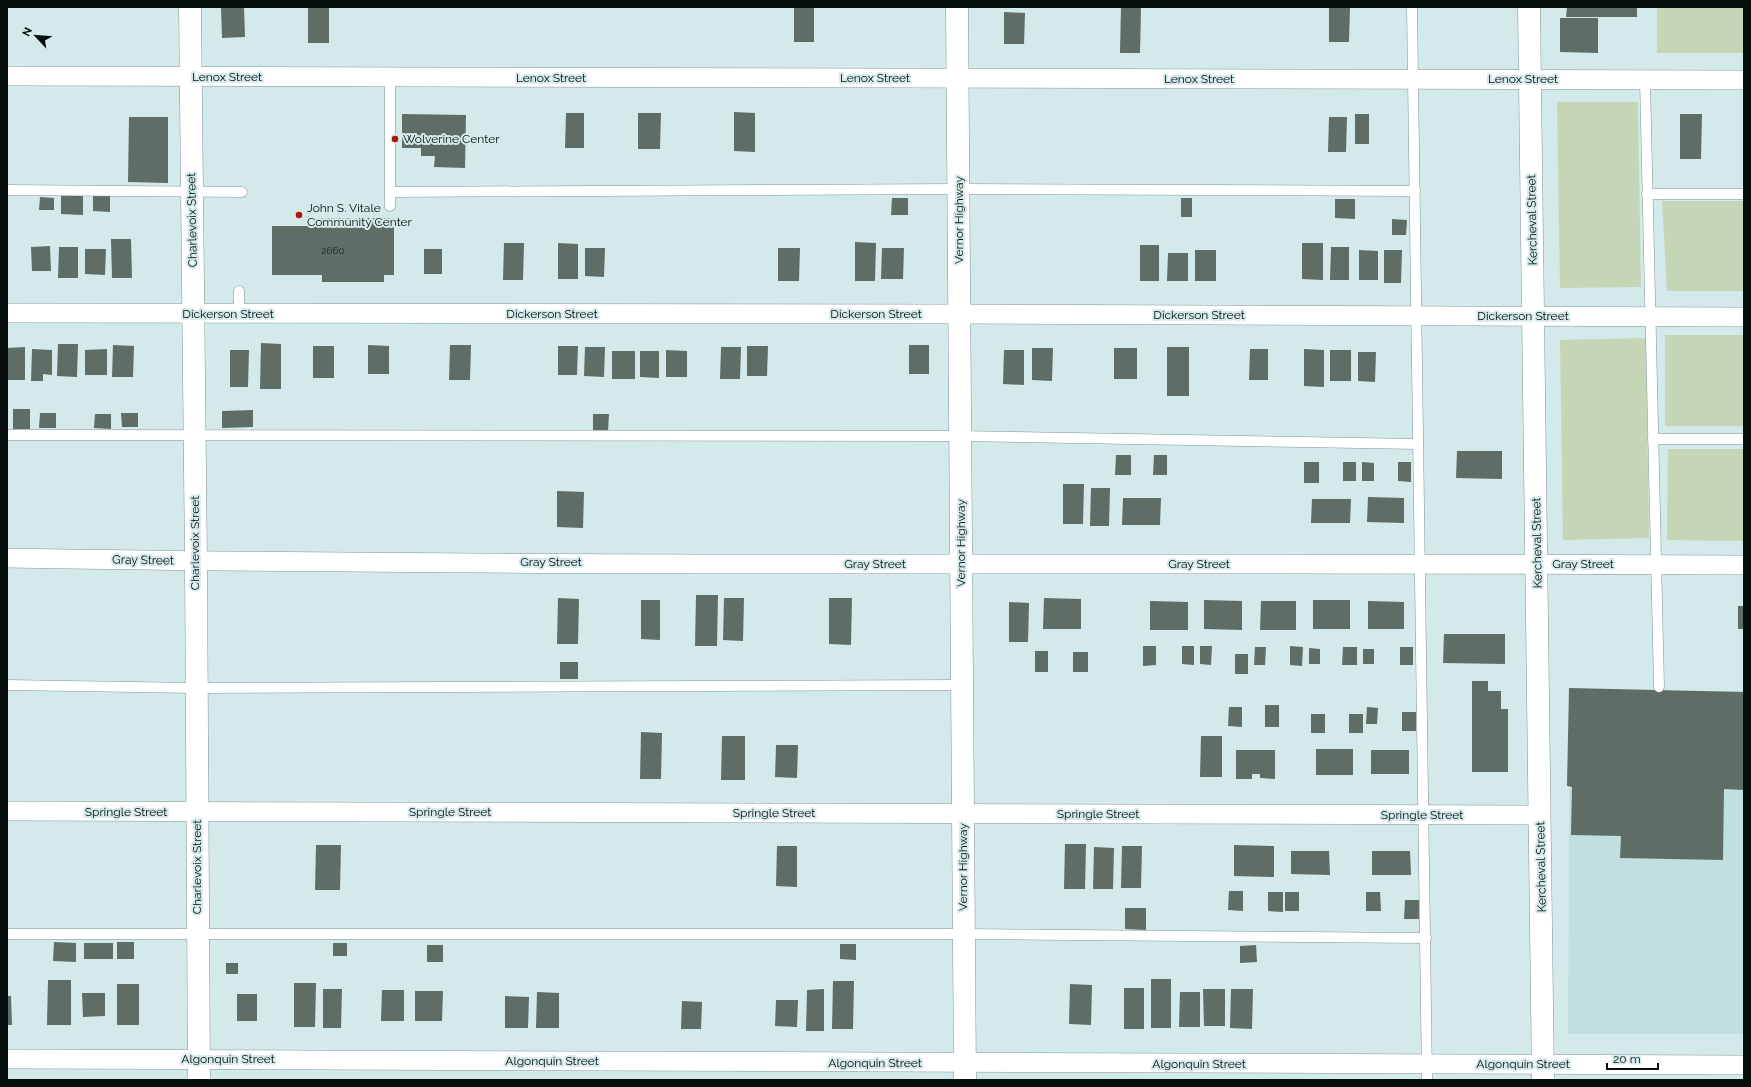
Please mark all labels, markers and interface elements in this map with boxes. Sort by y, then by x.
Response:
north arrow [16,16,56,56]
text: N [20,25,35,38]
street label: Lenox Street [192,70,262,84]
street label: Lenox Street [516,71,586,85]
street label: Lenox Street [840,71,910,85]
street label: Lenox Street [1164,72,1234,86]
street label: Lenox Street [1488,72,1558,86]
place label: Wolverine Center [403,132,500,146]
marker: Wolverine Center [390,134,400,144]
street label: Charlevoix Street [184,173,200,267]
street label: Kercheval Street [1524,174,1540,266]
street label: Vernor Highway [952,176,966,264]
place label: John S. Vitale Community Center [307,201,413,229]
marker: John S. Vitale Community Center [294,210,304,220]
house number: 2660 [321,245,345,256]
street label: Dickerson Street [182,307,274,321]
street label: Dickerson Street [506,307,598,321]
street label: Dickerson Street [830,307,922,321]
street label: Dickerson Street [1153,308,1245,322]
street label: Dickerson Street [1477,309,1569,323]
street label: Charlevoix Street [188,496,202,590]
street label: Kercheval Street [1529,497,1545,589]
street label: Vernor Highway [954,499,968,587]
street label: Gray Street [112,552,174,568]
street label: Gray Street [520,555,582,569]
street label: Gray Street [844,557,906,571]
street label: Gray Street [1168,557,1230,571]
street label: Gray Street [1552,557,1614,571]
street label: Springle Street [85,805,167,819]
street label: Springle Street [409,805,491,819]
street label: Springle Street [733,806,815,820]
street label: Springle Street [1057,807,1139,821]
street label: Springle Street [1381,808,1463,822]
street label: Charlevoix Street [190,820,204,914]
street label: Kercheval Street [1533,821,1549,913]
street label: Vernor Highway [956,823,970,911]
scale bar [1607,1045,1658,1071]
street label: Algonquin Street [181,1052,275,1066]
text: 20 m [1613,1052,1641,1066]
street label: Algonquin Street [505,1054,599,1068]
street label: Algonquin Street [828,1056,922,1070]
street label: Algonquin Street [1152,1057,1246,1071]
street label: Algonquin Street [1476,1057,1570,1071]

